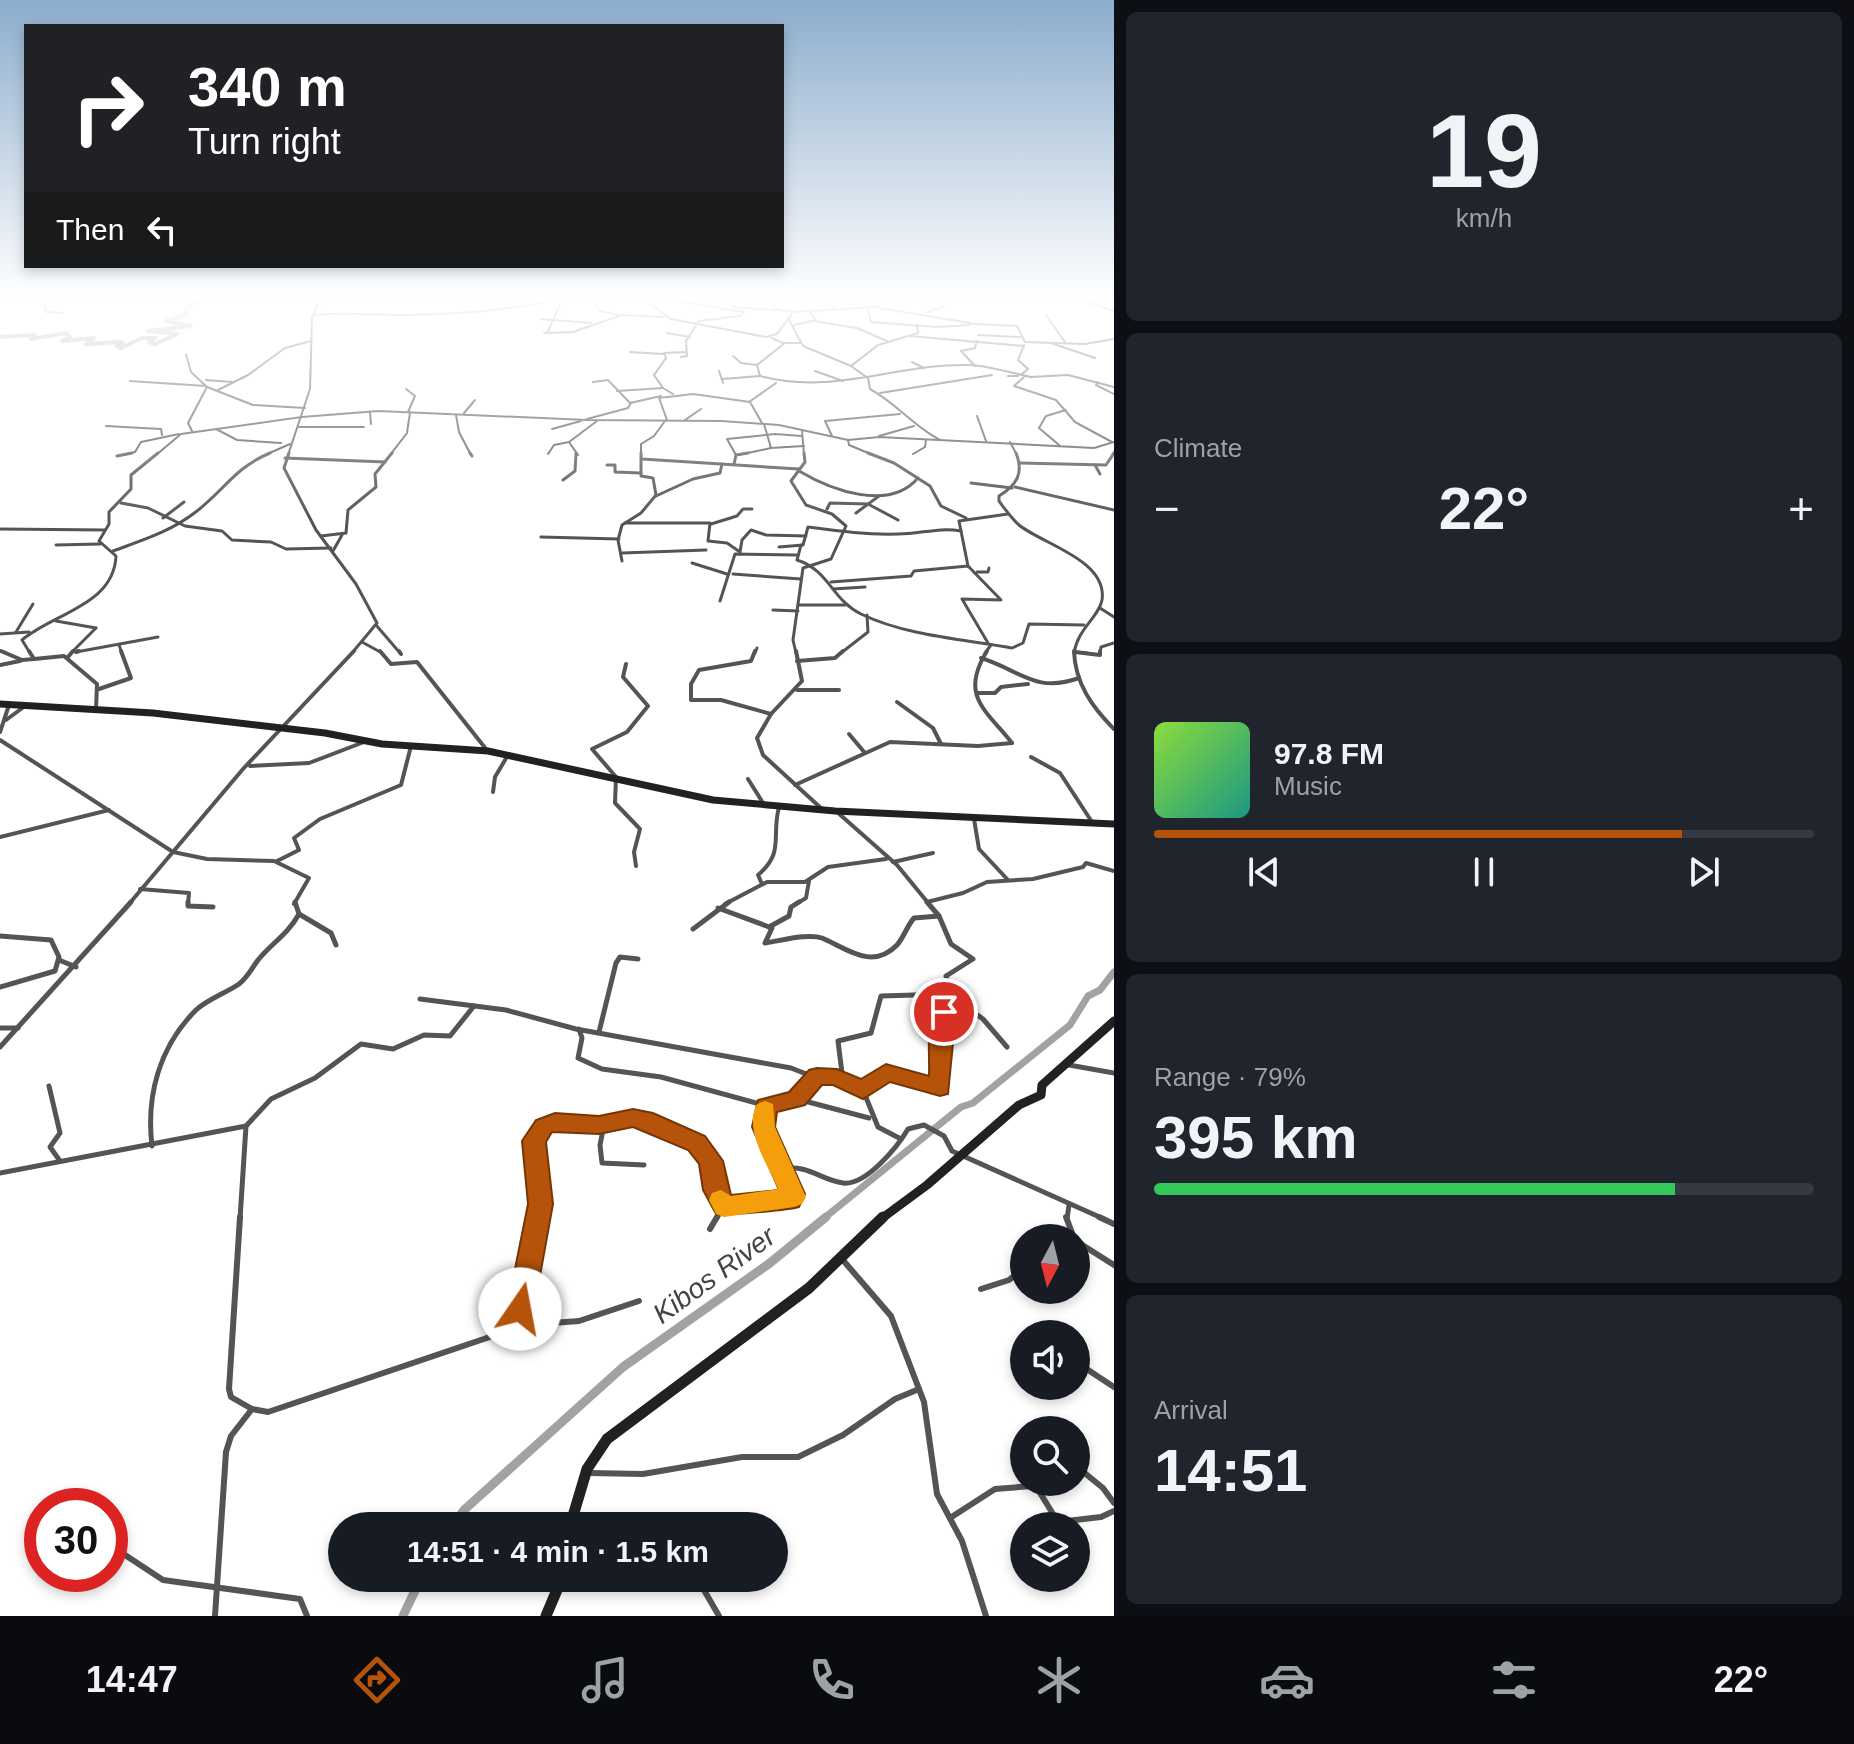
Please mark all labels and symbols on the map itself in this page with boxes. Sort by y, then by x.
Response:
pin [910,978,978,1046]
water label: Kibos River [647,1219,782,1330]
north arrow [1010,1224,1090,1304]
position arrow [478,1267,562,1351]
speed limit sign: 30 [24,1488,128,1592]

